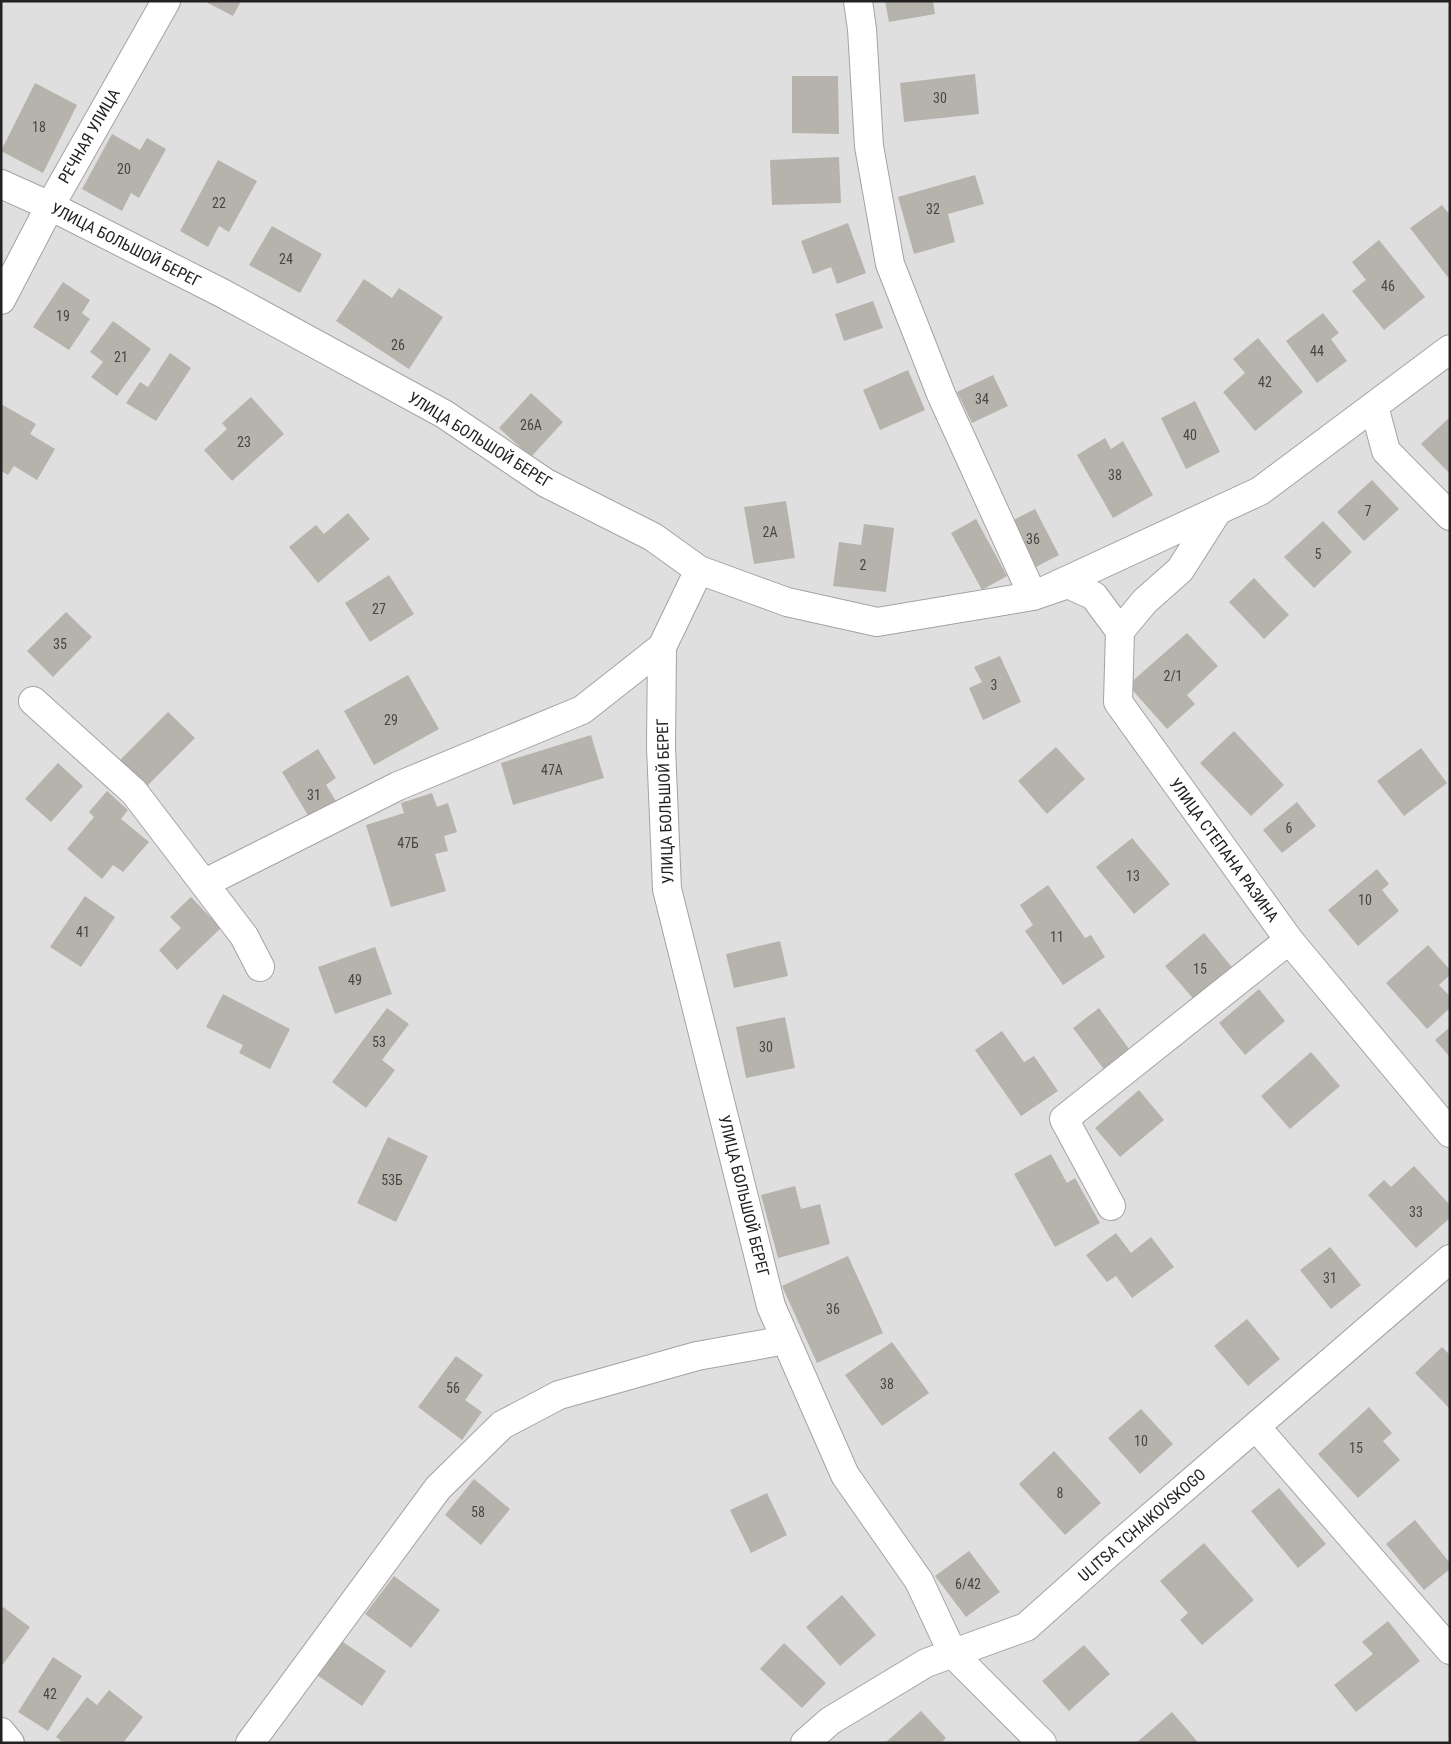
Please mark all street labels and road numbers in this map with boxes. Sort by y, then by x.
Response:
street label: РЕЧНАЯ УЛИЦА [54,85,124,187]
street label: УЛИЦА БОЛЬШОЙ БЕРЕГ [48,199,204,291]
street label: УЛИЦА БОЛЬШОЙ БЕРЕГ [405,388,556,492]
street label: УЛИЦА БОЛЬШОЙ БЕРЕГ [653,718,677,884]
street label: УЛИЦА СТЕПАНА РАЗИНА [1165,774,1283,926]
street label: УЛИЦА БОЛЬШОЙ БЕРЕГ [715,1113,773,1279]
street label: ULITSA TCHAIKOVSKOGO [1075,1465,1209,1585]

